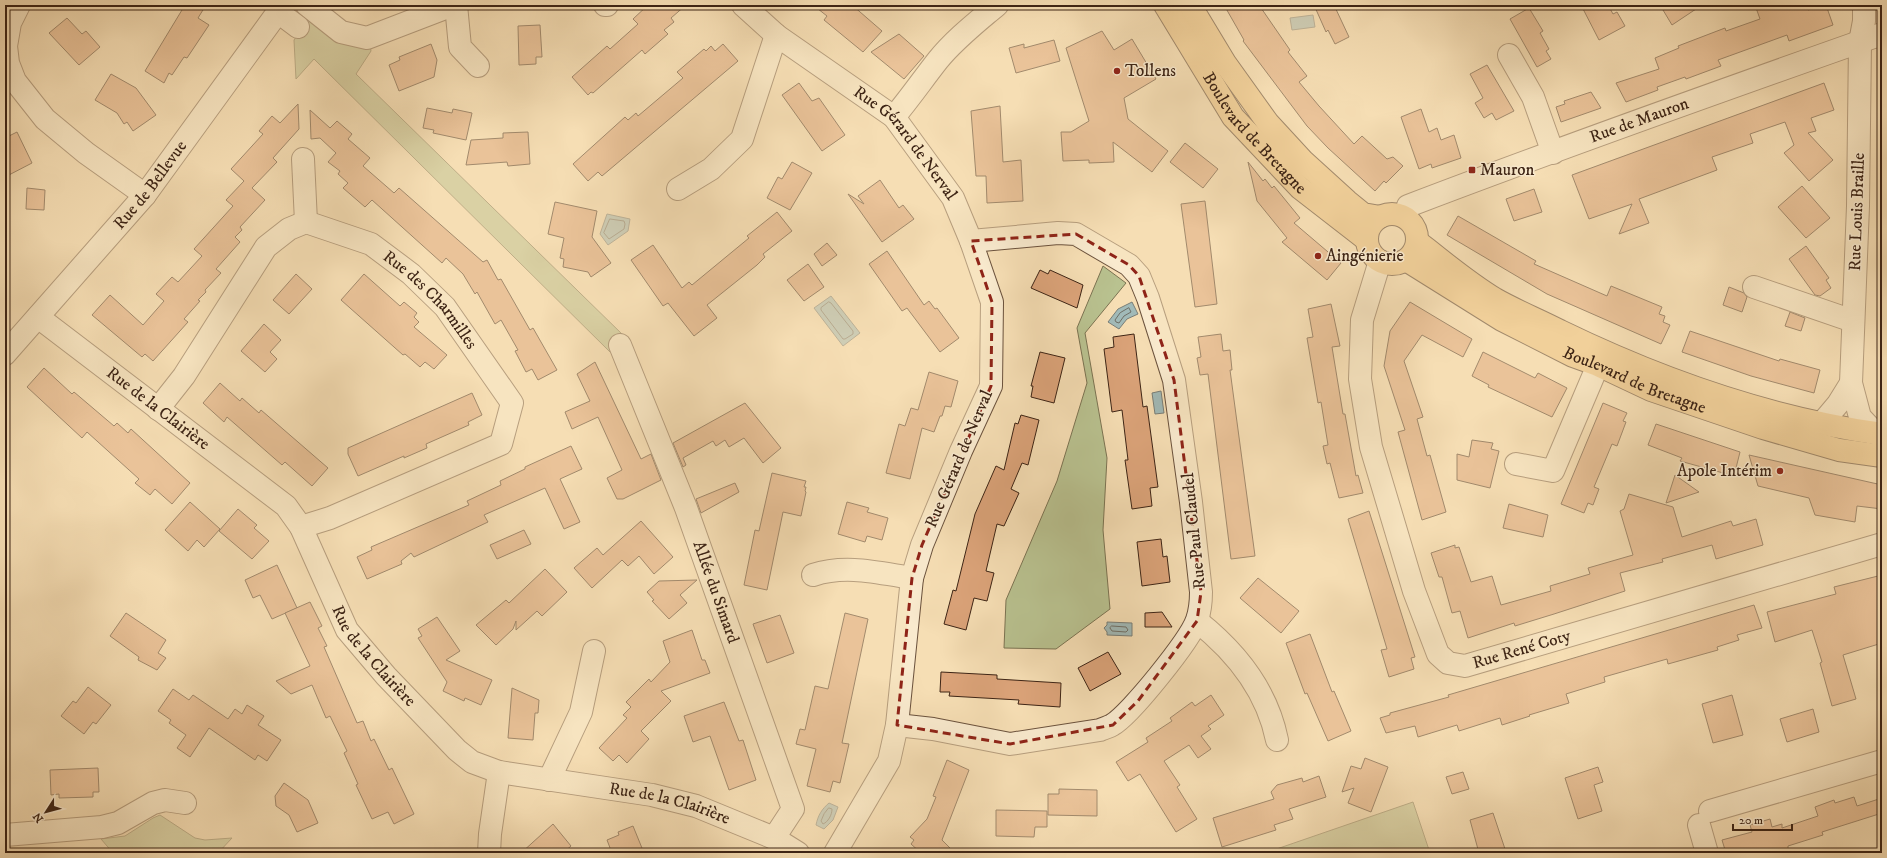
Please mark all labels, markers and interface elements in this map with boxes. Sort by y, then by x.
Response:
place label: Tollens [1125,60,1176,82]
marker: Tollens [1112,66,1122,76]
street label: Boulevard de Bretagne [1197,68,1310,200]
street label: Rue Gérard de Nerval [849,81,962,205]
street label: Rue de Mauron [1587,92,1692,148]
street label: Rue de Bellevue [109,136,192,234]
street label: Rue Louis Braille [1844,152,1870,272]
place label: Mauron [1480,159,1535,181]
marker: Mauron [1467,165,1477,175]
place label: Aingénierie [1326,245,1403,267]
street label: Rue des Charmilles [378,246,482,354]
marker: Aingénierie [1313,251,1323,261]
street label: Boulevard de Bretagne [1559,342,1709,419]
street label: Rue de la Clairière [102,362,214,455]
street label: Rue Gérard de Nerval [920,387,998,531]
place label: Apole Intérim [1677,460,1772,482]
marker: Apole Intérim [1775,466,1785,476]
street label: Rue Paul Claudel [1177,472,1211,590]
street label: Allée du Simard [688,538,744,647]
street label: Rue de la Clairière [326,602,421,711]
street label: Rue René Coty [1470,624,1574,674]
street label: Rue de la Clairière [608,778,733,830]
north arrow [26,792,66,832]
scale bar [1733,806,1792,832]
text: N [30,810,47,825]
text: 20 m [1739,813,1763,828]

